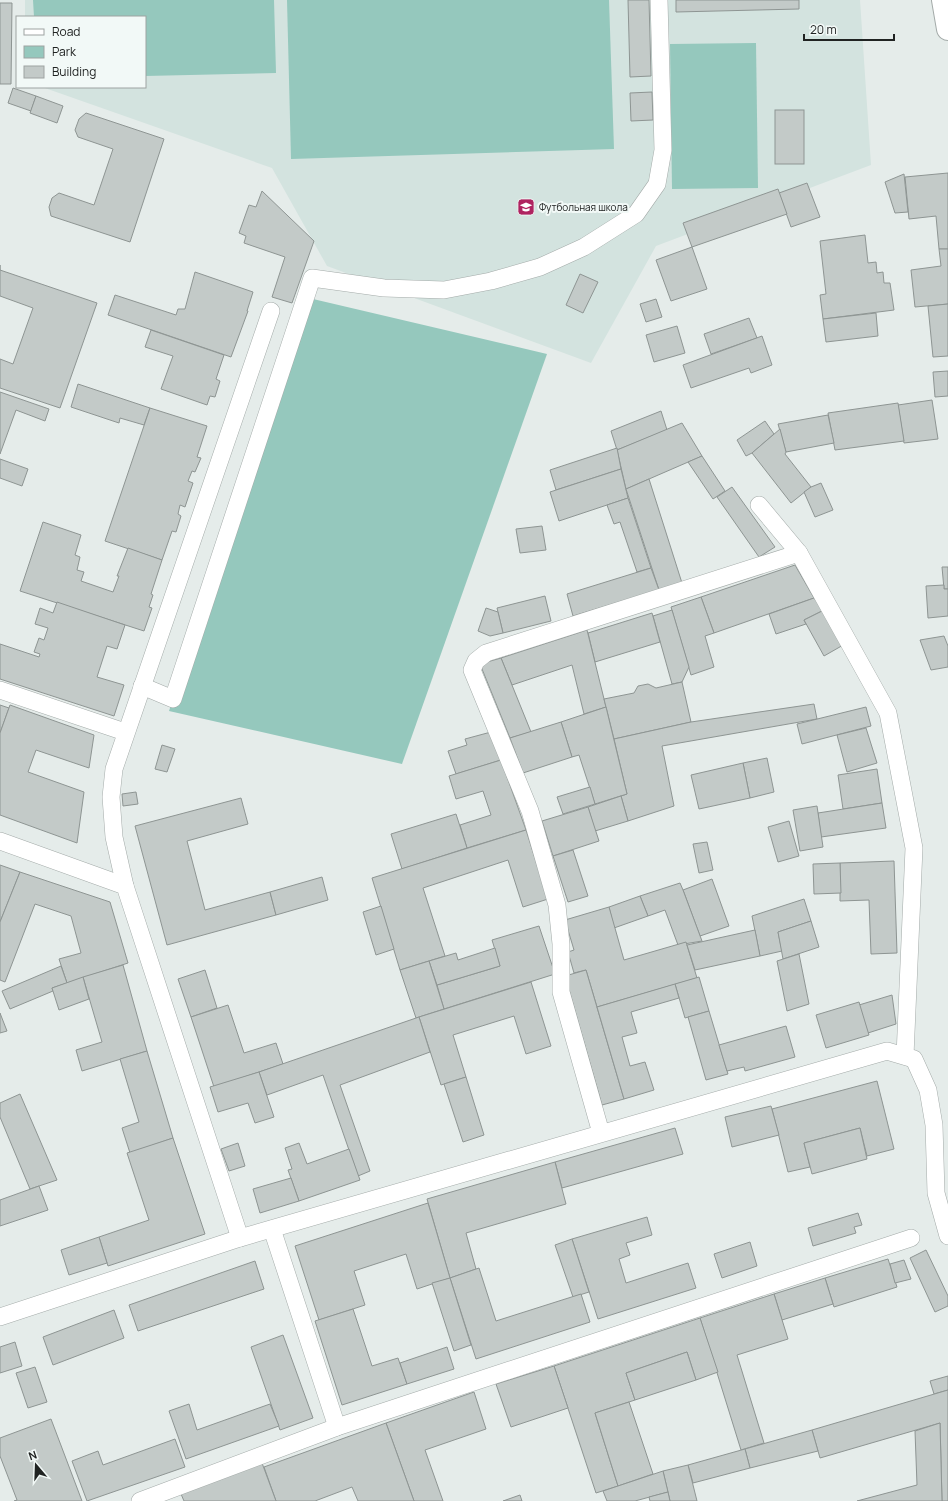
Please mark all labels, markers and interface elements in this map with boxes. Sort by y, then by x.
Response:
legend [16,16,146,88]
scale bar [804,16,894,42]
text: 20 m [810,21,837,38]
text: Road [52,23,80,40]
text: Park [52,43,77,60]
text: Building [52,63,96,80]
school or university icon: Футбольная школа [516,197,536,217]
place label: Футбольная школа [539,200,628,214]
north arrow [16,1445,56,1485]
text: N [26,1447,39,1463]

